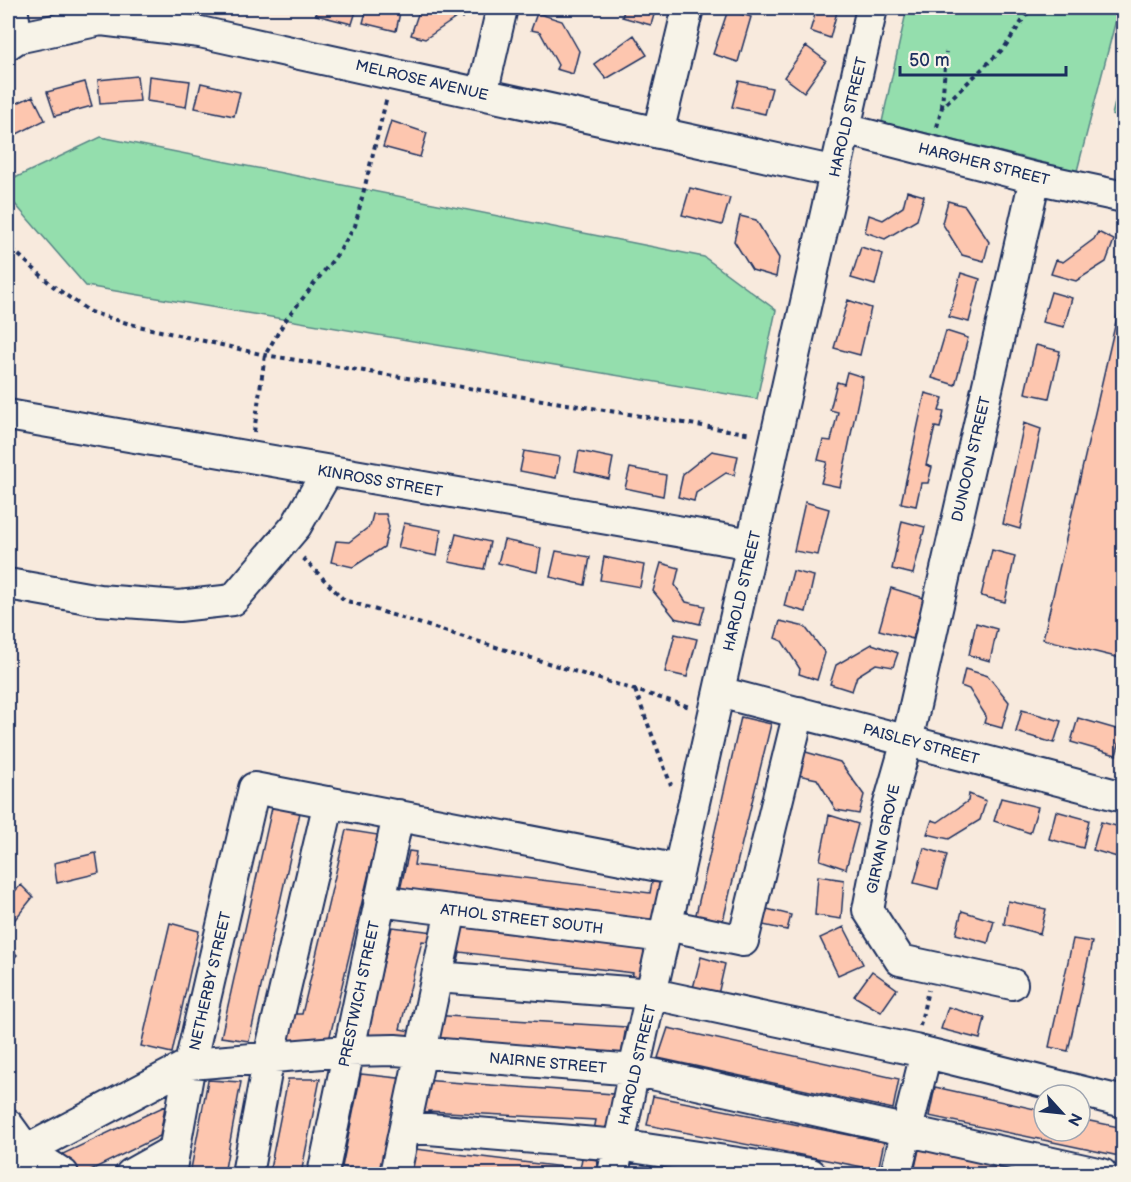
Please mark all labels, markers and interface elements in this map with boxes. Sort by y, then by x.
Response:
scale bar [900,39,1066,77]
text: 50 m [909,50,950,71]
street label: HAROLD STREET [825,55,872,179]
street label: MELROSE AVENUE [354,56,490,105]
street label: HARGHER STREET [916,139,1051,190]
street label: DUNOON STREET [948,395,995,524]
street label: KINROSS STREET [316,461,444,502]
street label: HAROLD STREET [719,529,766,653]
street label: PAISLEY STREET [861,720,981,769]
street label: GIRVAN GROVE [863,783,904,895]
street label: ATHOL STREET SOUTH [439,900,604,939]
street label: NETHERBY STREET [185,910,236,1052]
street label: PRESTWICH STREET [335,919,384,1069]
street label: HAROLD STREET [614,1003,661,1127]
street label: NAIRNE STREET [488,1049,608,1078]
north arrow [1032,1083,1092,1143]
text: N [1063,1109,1085,1129]

